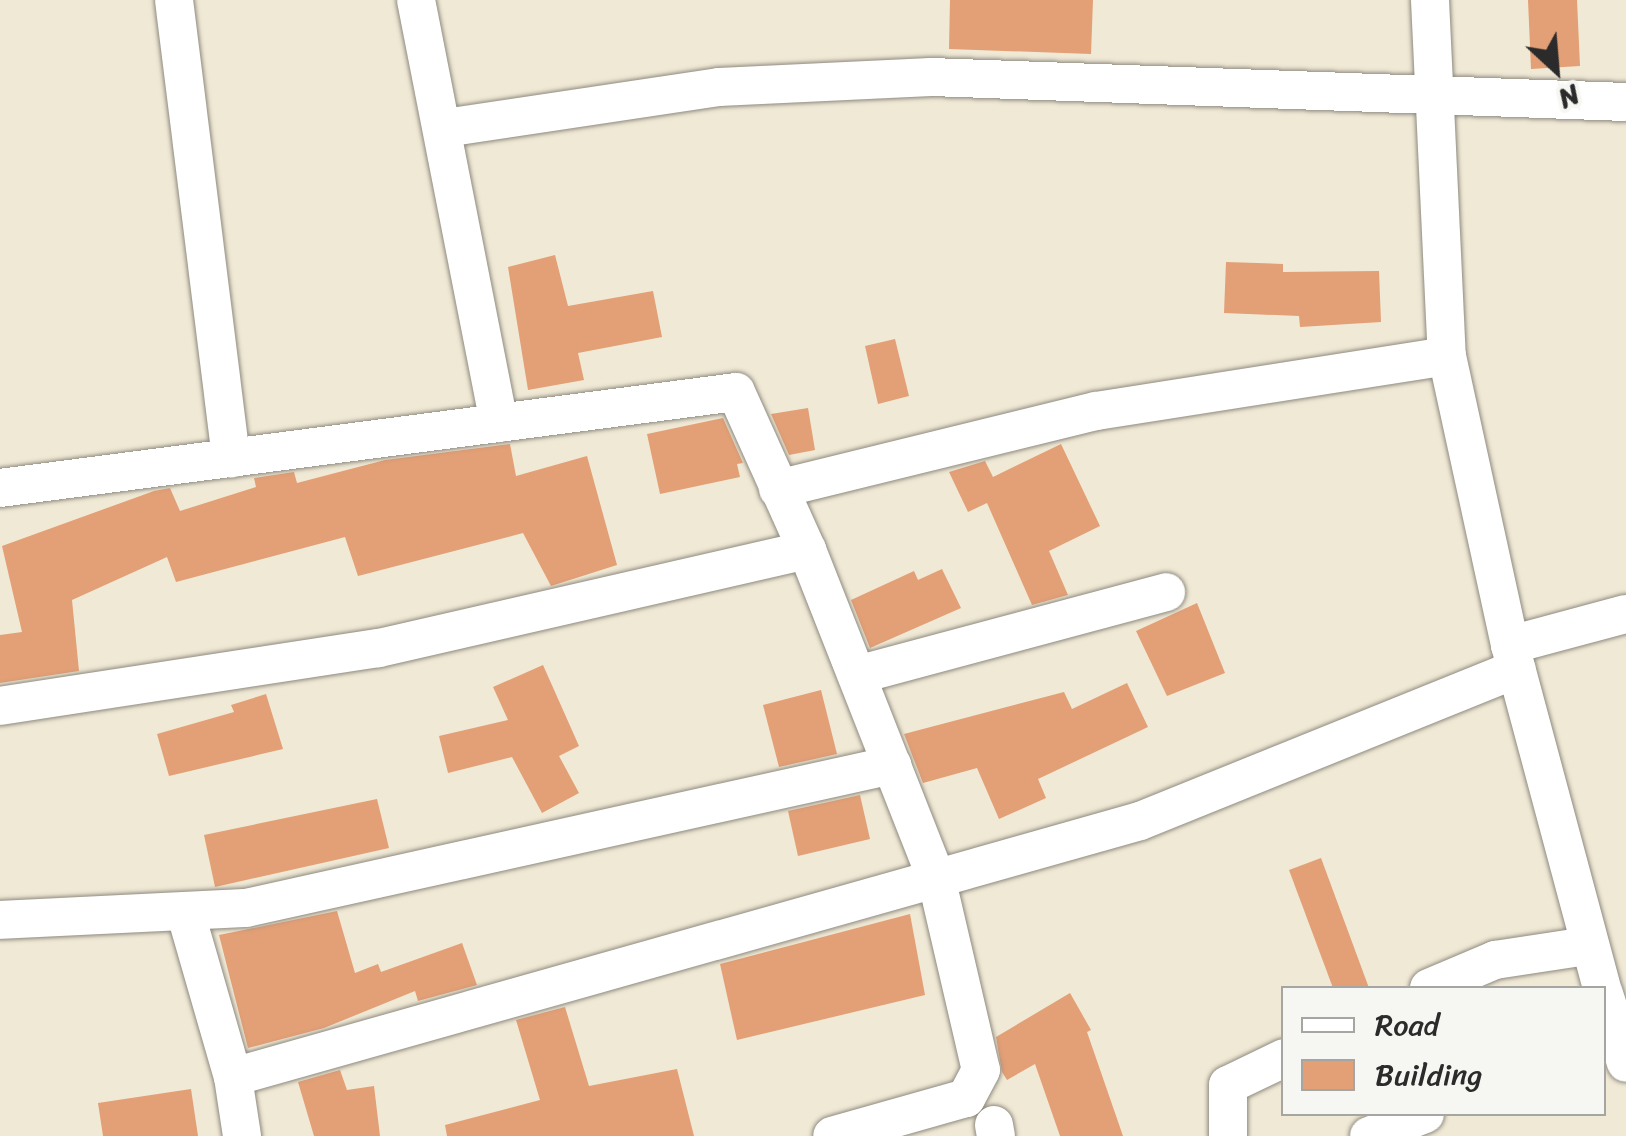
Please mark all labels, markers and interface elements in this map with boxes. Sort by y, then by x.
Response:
north arrow [1506,20,1606,120]
text: N [1550,71,1589,124]
legend [1281,986,1606,1116]
text: Road [1375,998,1439,1052]
text: Building [1375,1048,1482,1102]

